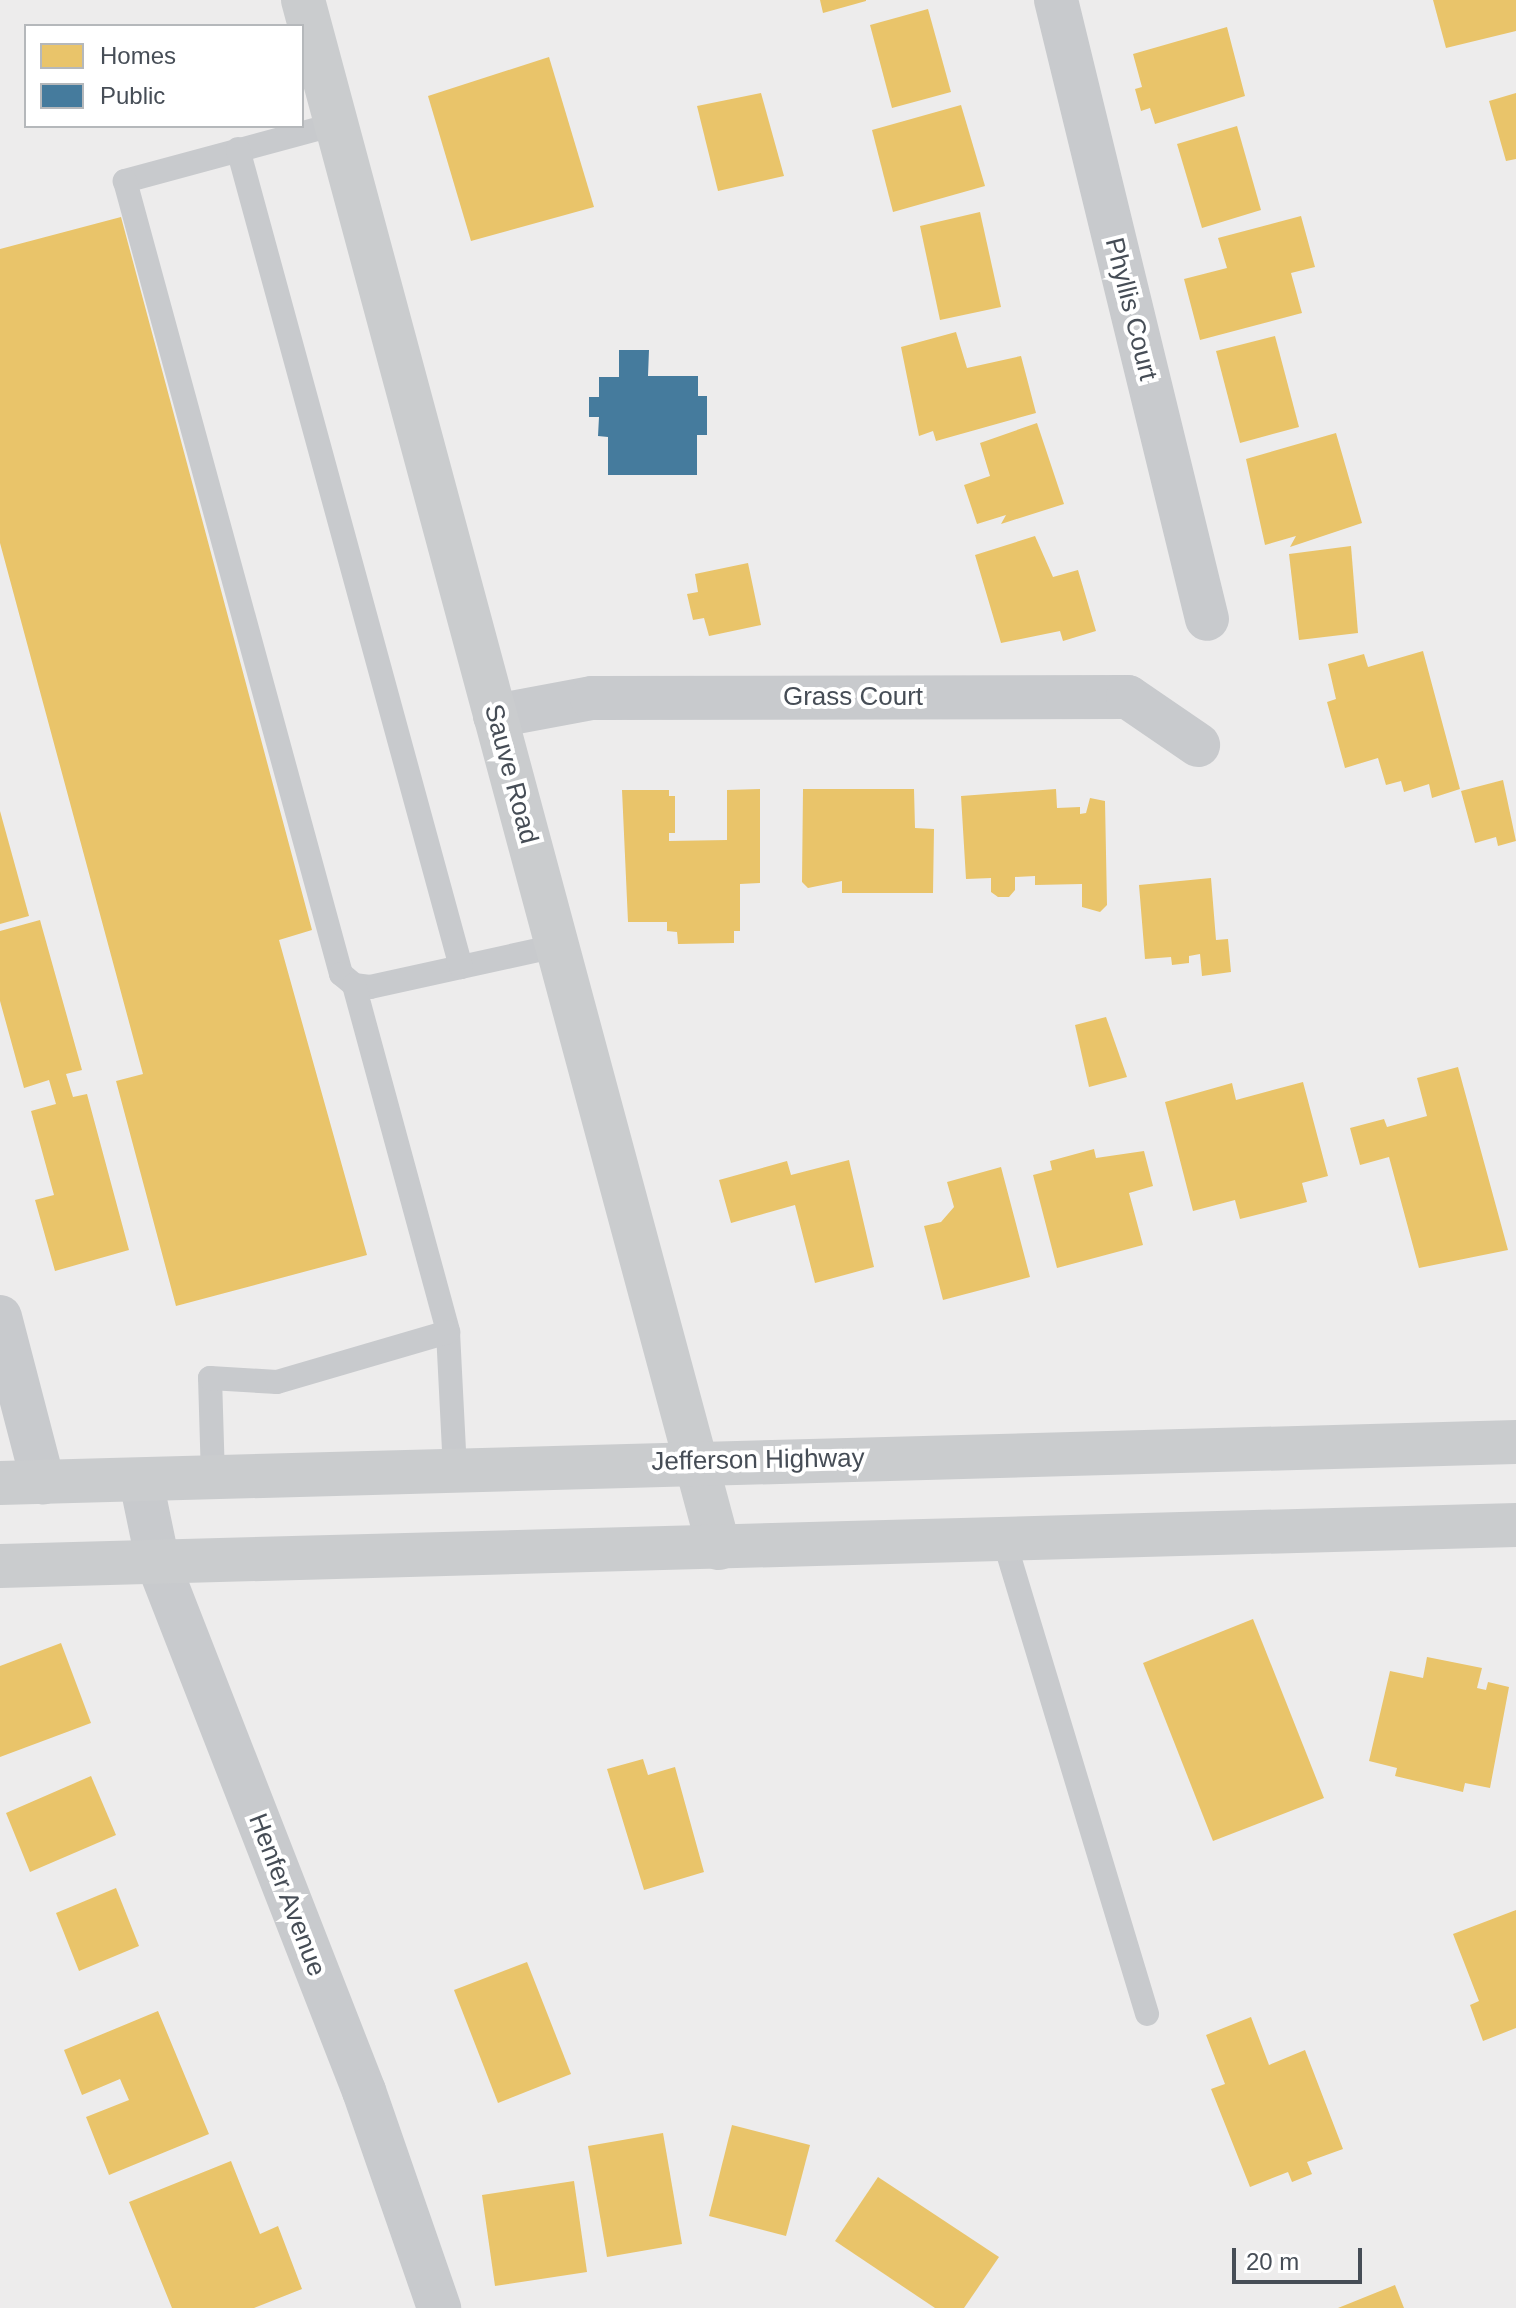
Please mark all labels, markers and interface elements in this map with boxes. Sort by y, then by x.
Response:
legend [24,24,304,128]
text: Homes [100,42,176,69]
text: Public [100,82,165,109]
street label: Phyllis Court [1098,234,1164,384]
street label: Grass Court [783,681,923,713]
street label: Sauve Road [477,701,545,847]
street label: Jefferson Highway [651,1443,865,1477]
street label: Henfer Avenue [241,1809,333,1981]
scale bar [1236,2232,1366,2282]
text: 20 m [1246,2248,1299,2275]

